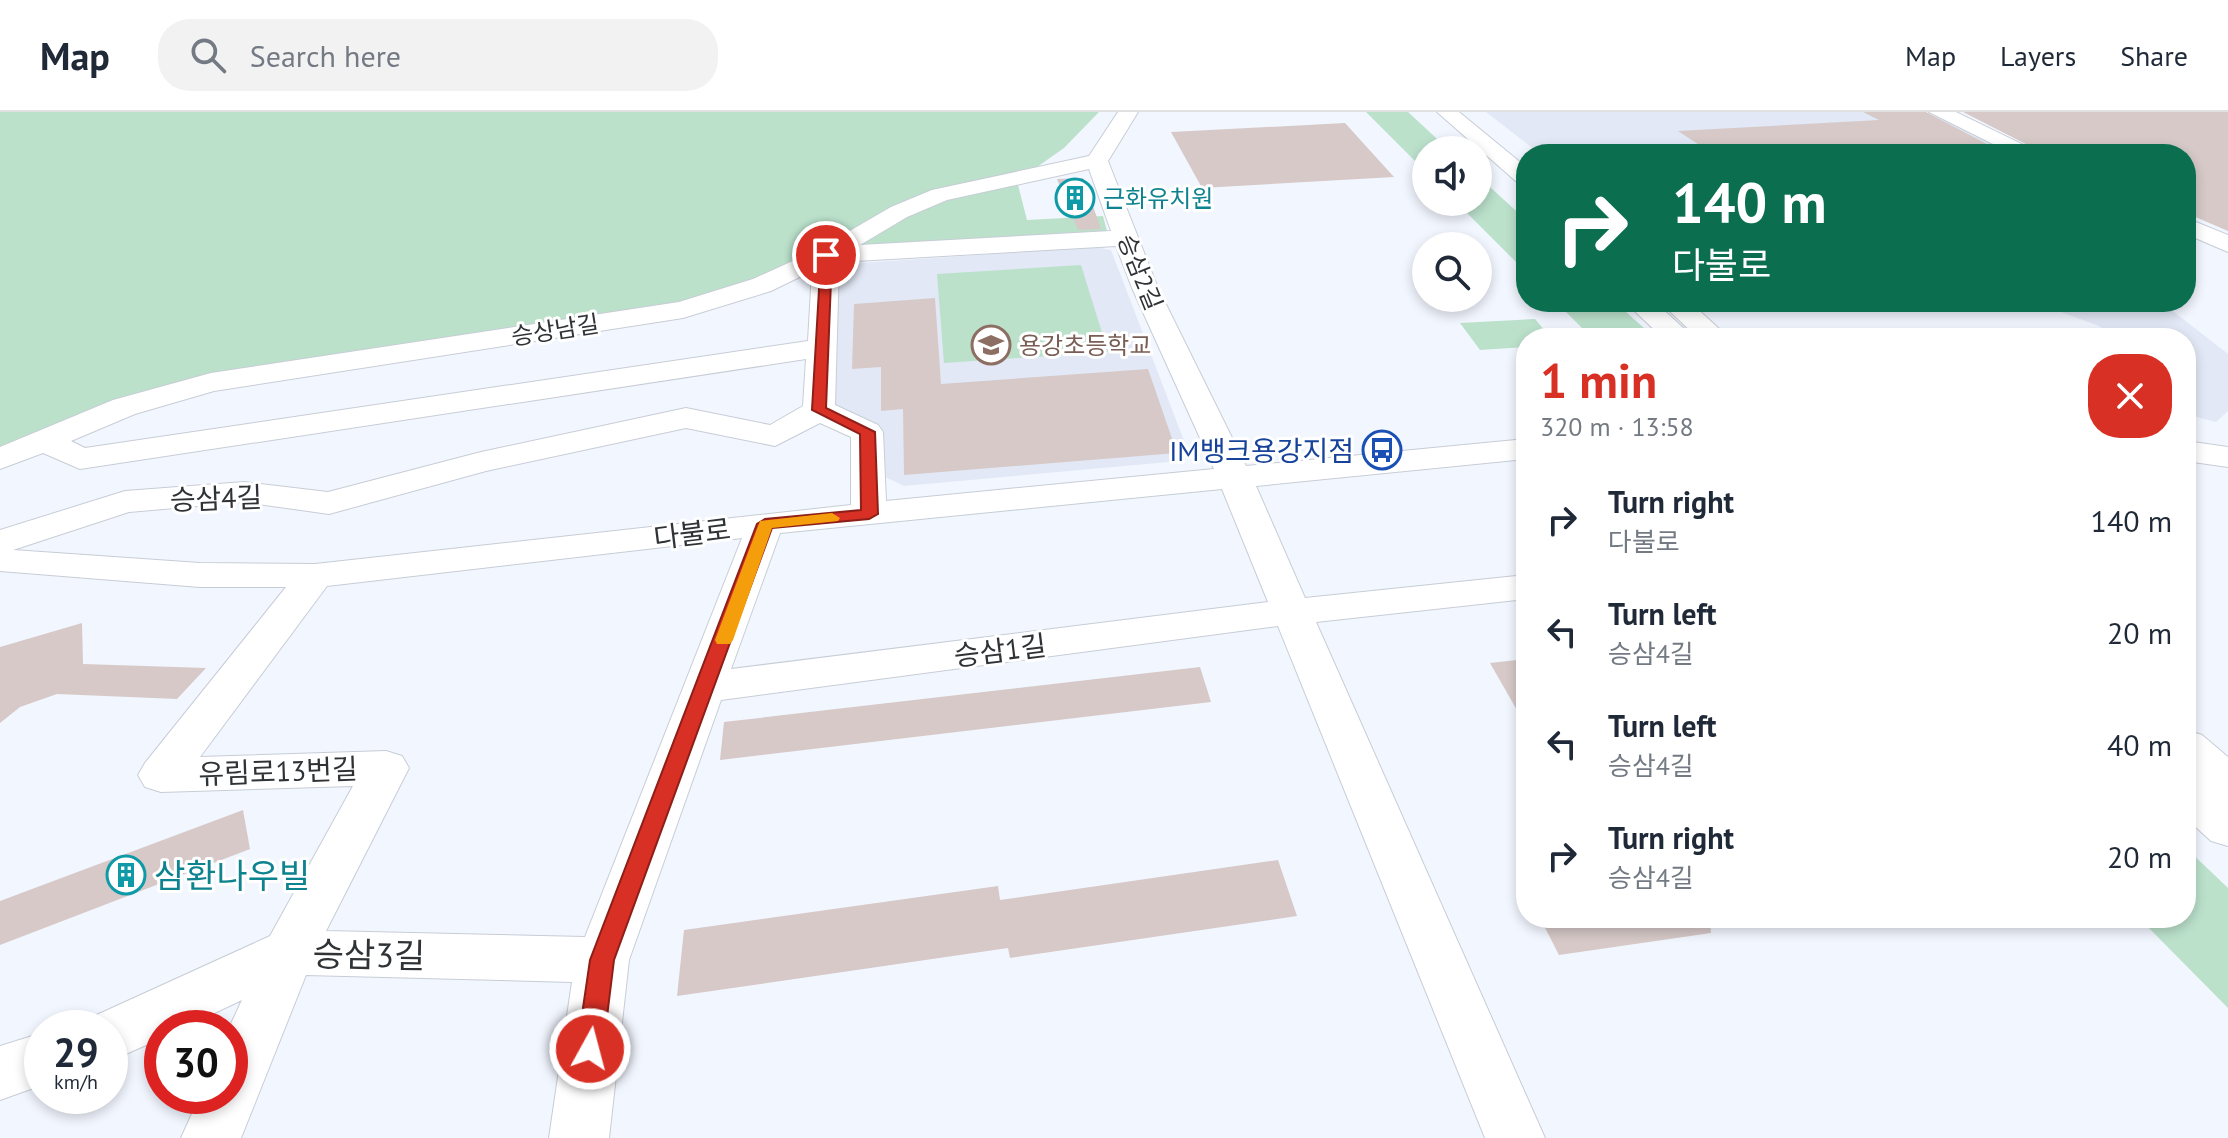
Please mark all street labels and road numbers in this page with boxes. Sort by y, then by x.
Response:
street label: 승삼2길 [1111,229,1169,315]
street label: 승상남길 [509,308,601,352]
street label: 승삼4길 [169,478,263,518]
street label: 다불로 [651,510,733,556]
street label: 승삼1길 [952,626,1048,674]
street label: 유림로13번길 [198,750,358,792]
street label: 승삼3길 [312,931,426,977]

